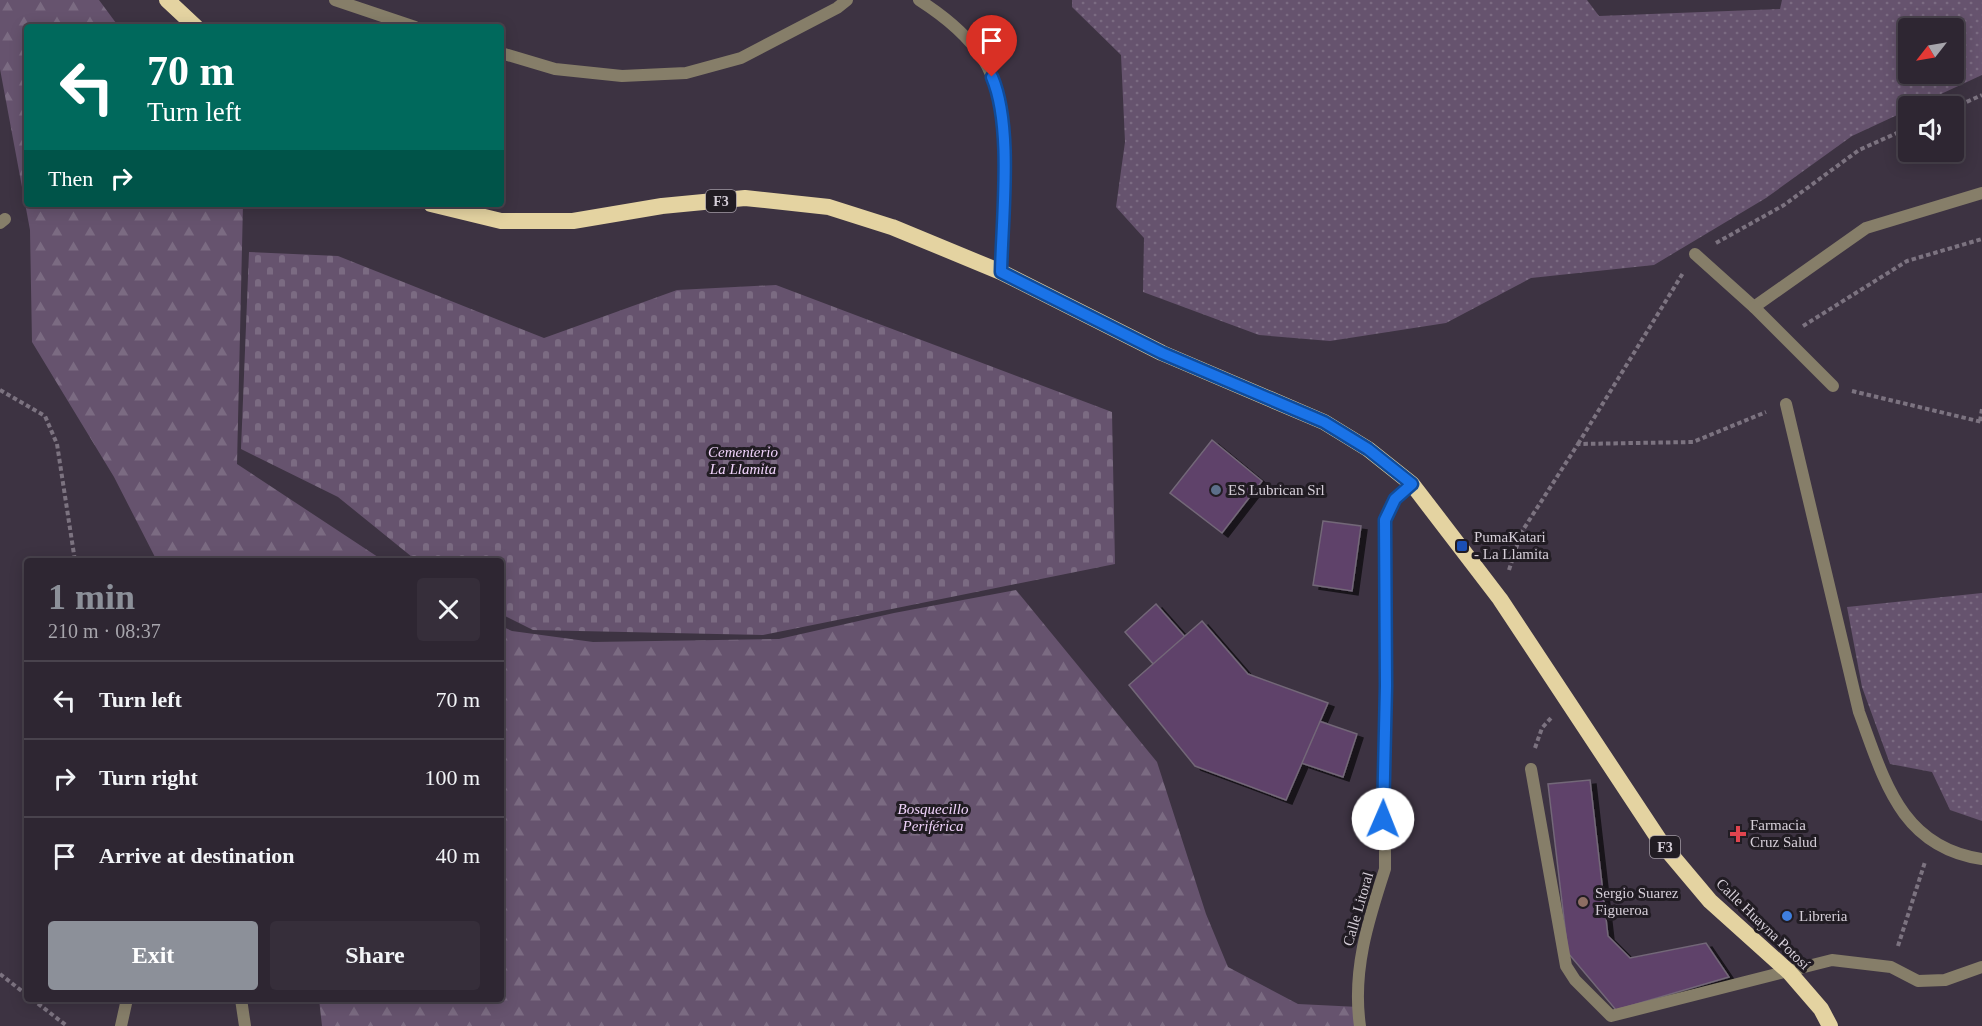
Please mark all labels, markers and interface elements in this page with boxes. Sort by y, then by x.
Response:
pin [966,15,1017,77]
north arrow [1898,18,1964,84]
map controls [1898,18,1964,162]
icon: arrive [975,24,1008,57]
icon: left [48,48,126,126]
text: 70 m [147,48,235,94]
button: sound [1898,96,1964,162]
text: Turn left [147,97,241,127]
icon: right [105,162,138,195]
text: Then [48,166,93,191]
road number: F3 [706,190,736,212]
park label: Cementerio La Llamita [708,444,778,477]
place label: ES Lubrican Srl [1228,482,1325,498]
marker: ES Lubrican Srl [1209,483,1223,497]
place label: PumaKatari - La Llamita [1474,529,1549,562]
marker: PumaKatari - La Llamita [1455,539,1469,553]
text: 1 min [48,577,135,617]
button: close [417,578,480,641]
text: 210 m · 08:37 [48,620,161,642]
icon: left [48,684,81,717]
text: Turn left [99,687,182,712]
text: 70 m [435,687,480,712]
icon: right [48,762,81,795]
text: Turn right [99,765,198,790]
text: 100 m [424,765,480,790]
position arrow [1351,787,1415,851]
park label: Bosquecillo Periférica [898,801,969,834]
place label: Farmacia Cruz Salud [1750,817,1818,850]
marker: Farmacia Cruz Salud [1731,827,1745,841]
road number: F3 [1650,836,1680,858]
icon: arrive [48,840,81,873]
text: Arrive at destination [99,843,295,868]
text: 40 m [435,843,480,868]
street label: Calle Litoral [1340,870,1376,948]
street label: Calle Huayna Potosí [1713,875,1813,973]
place label: Sergio Suarez Figueroa [1595,885,1679,918]
marker: Sergio Suarez Figueroa [1576,895,1590,909]
place label: Libreria [1799,908,1848,924]
marker: Libreria [1780,909,1794,923]
button: Exit [48,921,258,990]
button: Share [270,921,480,990]

